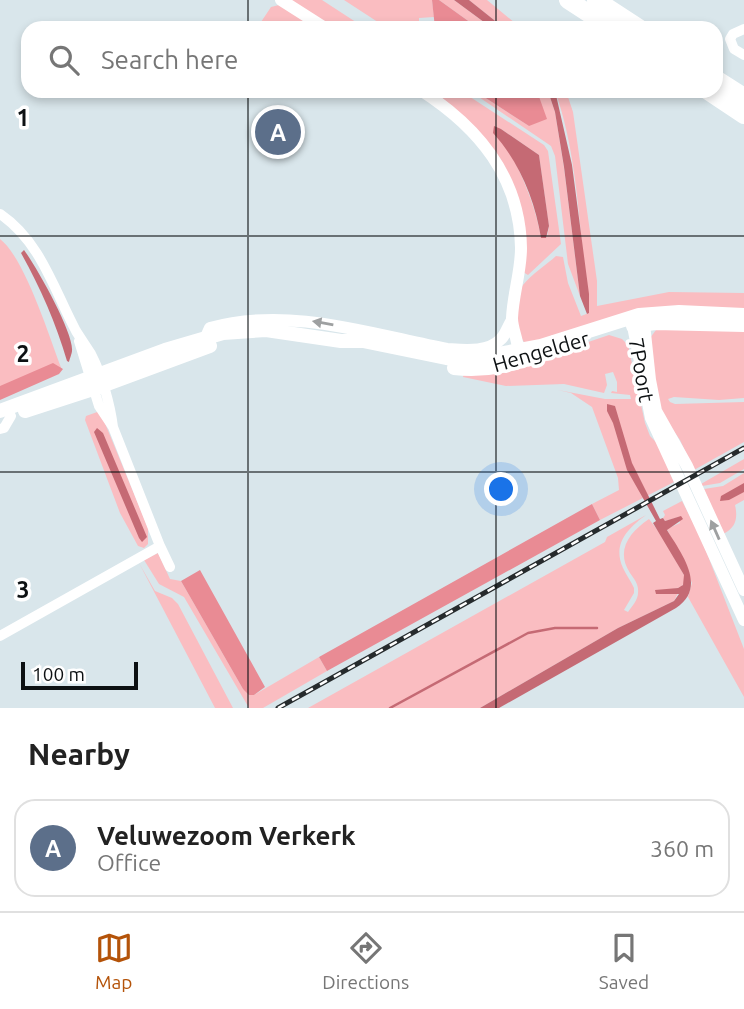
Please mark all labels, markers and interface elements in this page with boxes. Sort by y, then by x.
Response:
search box [21,21,723,98]
icon: search [45,41,83,79]
text: Search here [101,45,238,74]
text: 1 [17,105,29,130]
pin: A [255,106,301,158]
one-way arrow [312,318,334,329]
street label: Hengelder [490,326,592,376]
street label: 7Poort [625,336,659,404]
text: 2 [17,341,29,366]
your location [484,472,518,506]
one-way arrow [709,519,720,540]
text: 3 [17,577,29,602]
scale bar [21,659,138,691]
text: 100 m [32,663,85,685]
text: Nearby [28,737,130,771]
text: Veluwezoom Verkerk [97,821,356,850]
text: A [45,836,61,861]
text: 360 m [650,836,714,861]
text: Office [97,850,161,875]
tab: Map [95,929,133,993]
tab: Directions [322,929,409,993]
tab: Saved [599,929,649,993]

